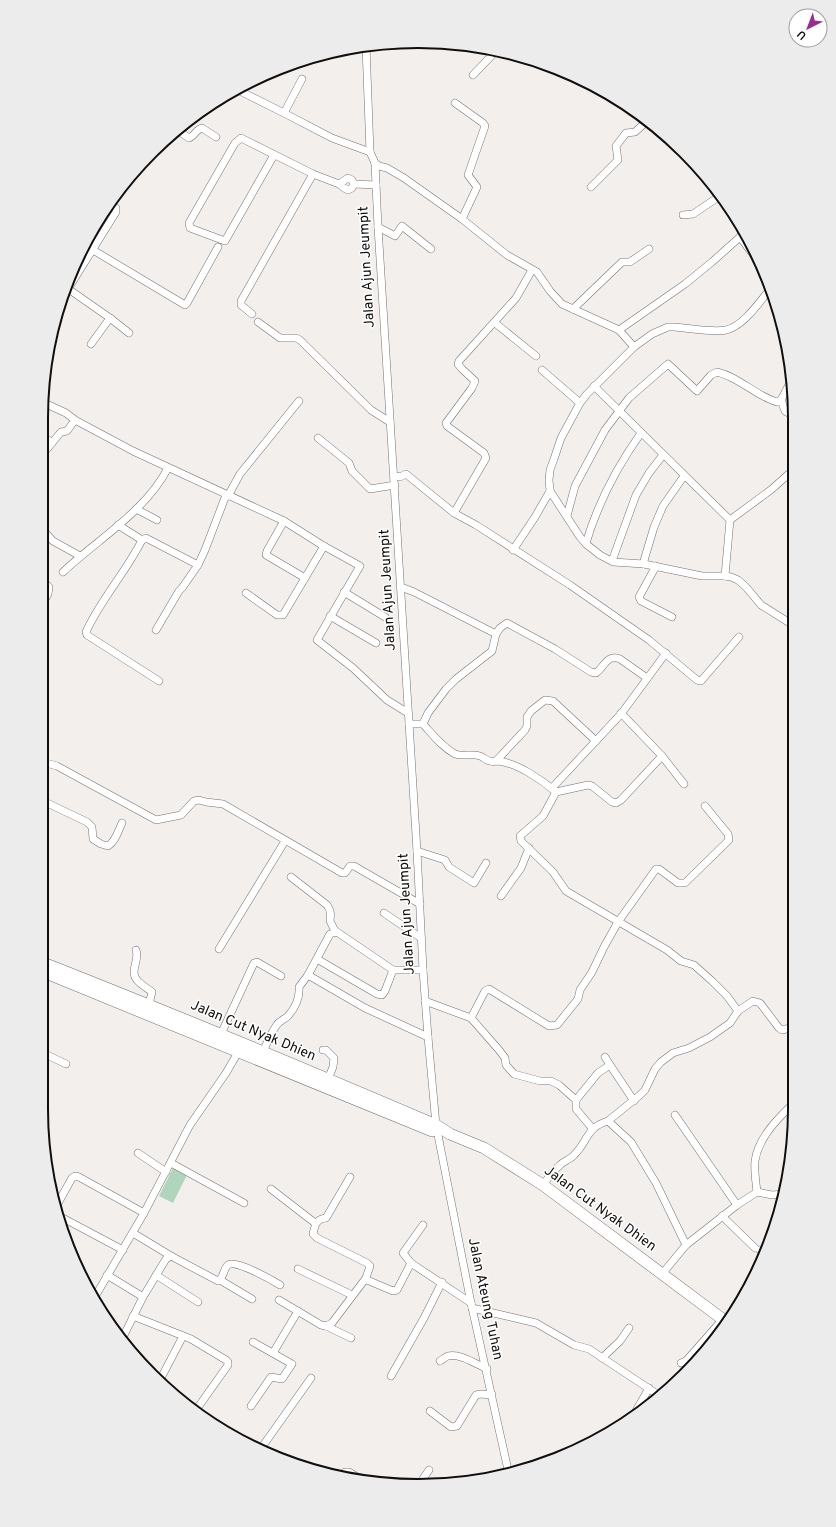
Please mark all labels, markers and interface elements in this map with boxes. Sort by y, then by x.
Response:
north arrow [788,8,828,48]
text: U [794,27,810,43]
street label: Jalan Ajun Jeumpit [355,206,379,328]
street label: Jalan Ajun Jeumpit [376,529,400,651]
street label: Jalan Ajun Jeumpit [395,853,419,975]
street label: Jalan Cut Nyak Dhien [188,997,318,1065]
street label: Jalan Cut Nyak Dhien [541,1163,659,1255]
street label: Jalan Ateung Tuhan [464,1236,506,1362]

